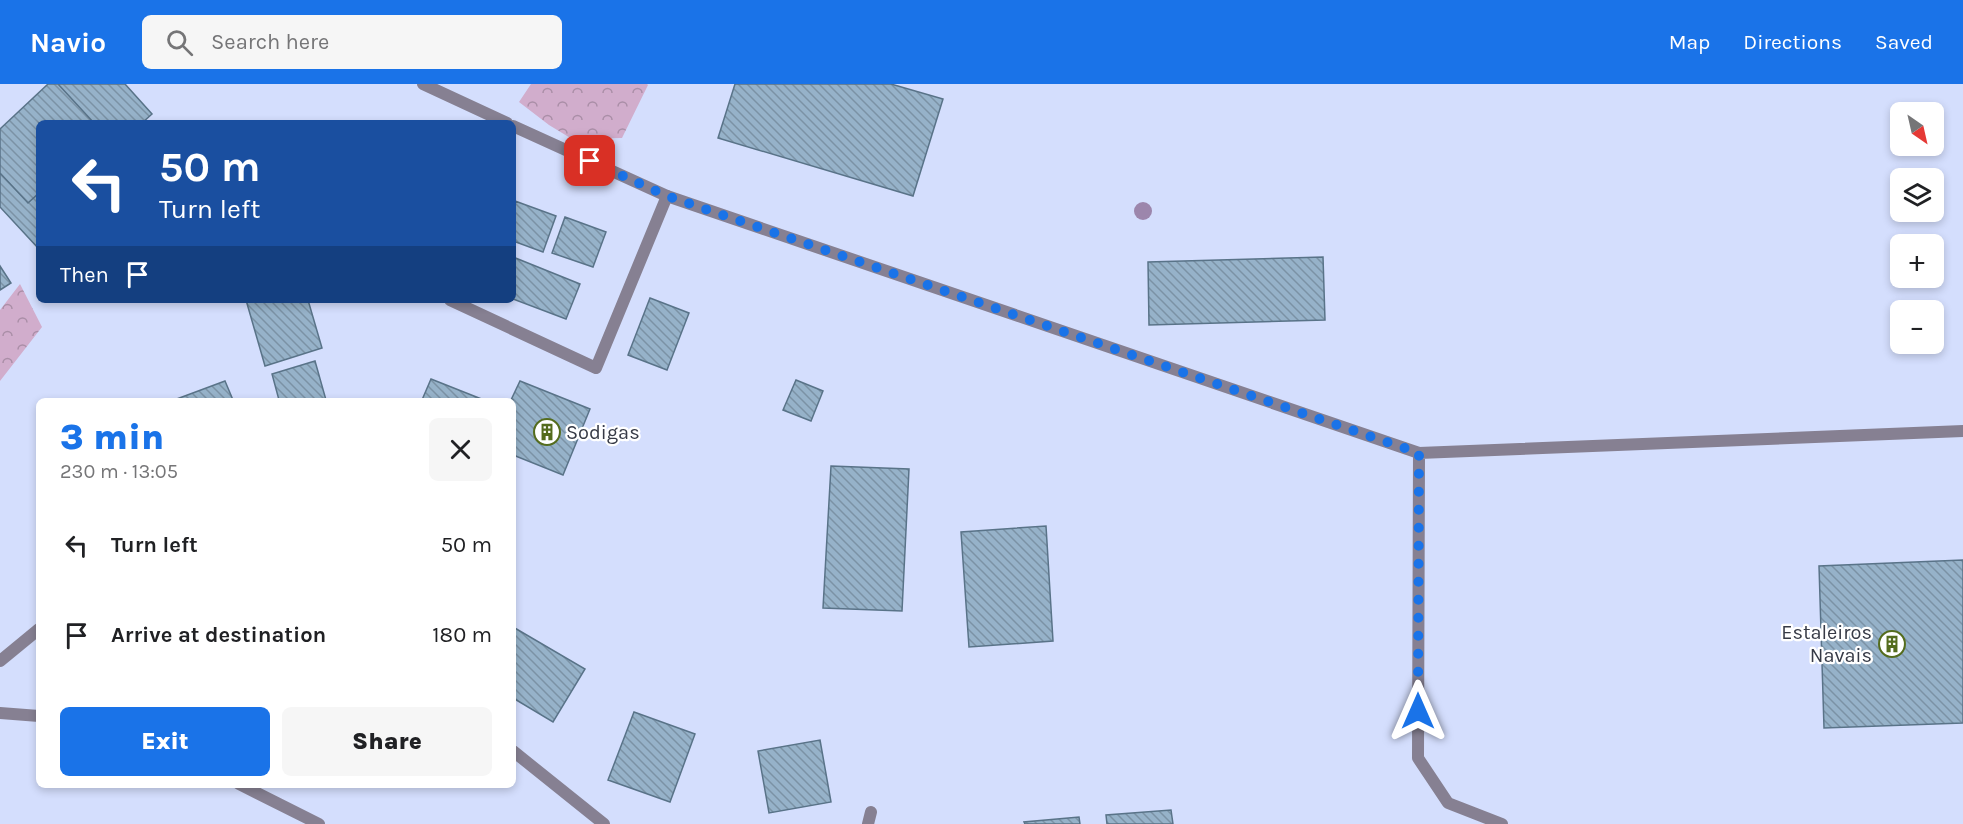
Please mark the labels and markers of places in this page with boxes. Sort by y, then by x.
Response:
pin [564,135,615,186]
building icon: Sodigas [532,417,562,447]
place label: Sodigas [566,421,640,444]
place label: Estaleiros Navais [1781,621,1872,667]
building icon: Estaleiros Navais [1877,629,1907,659]

